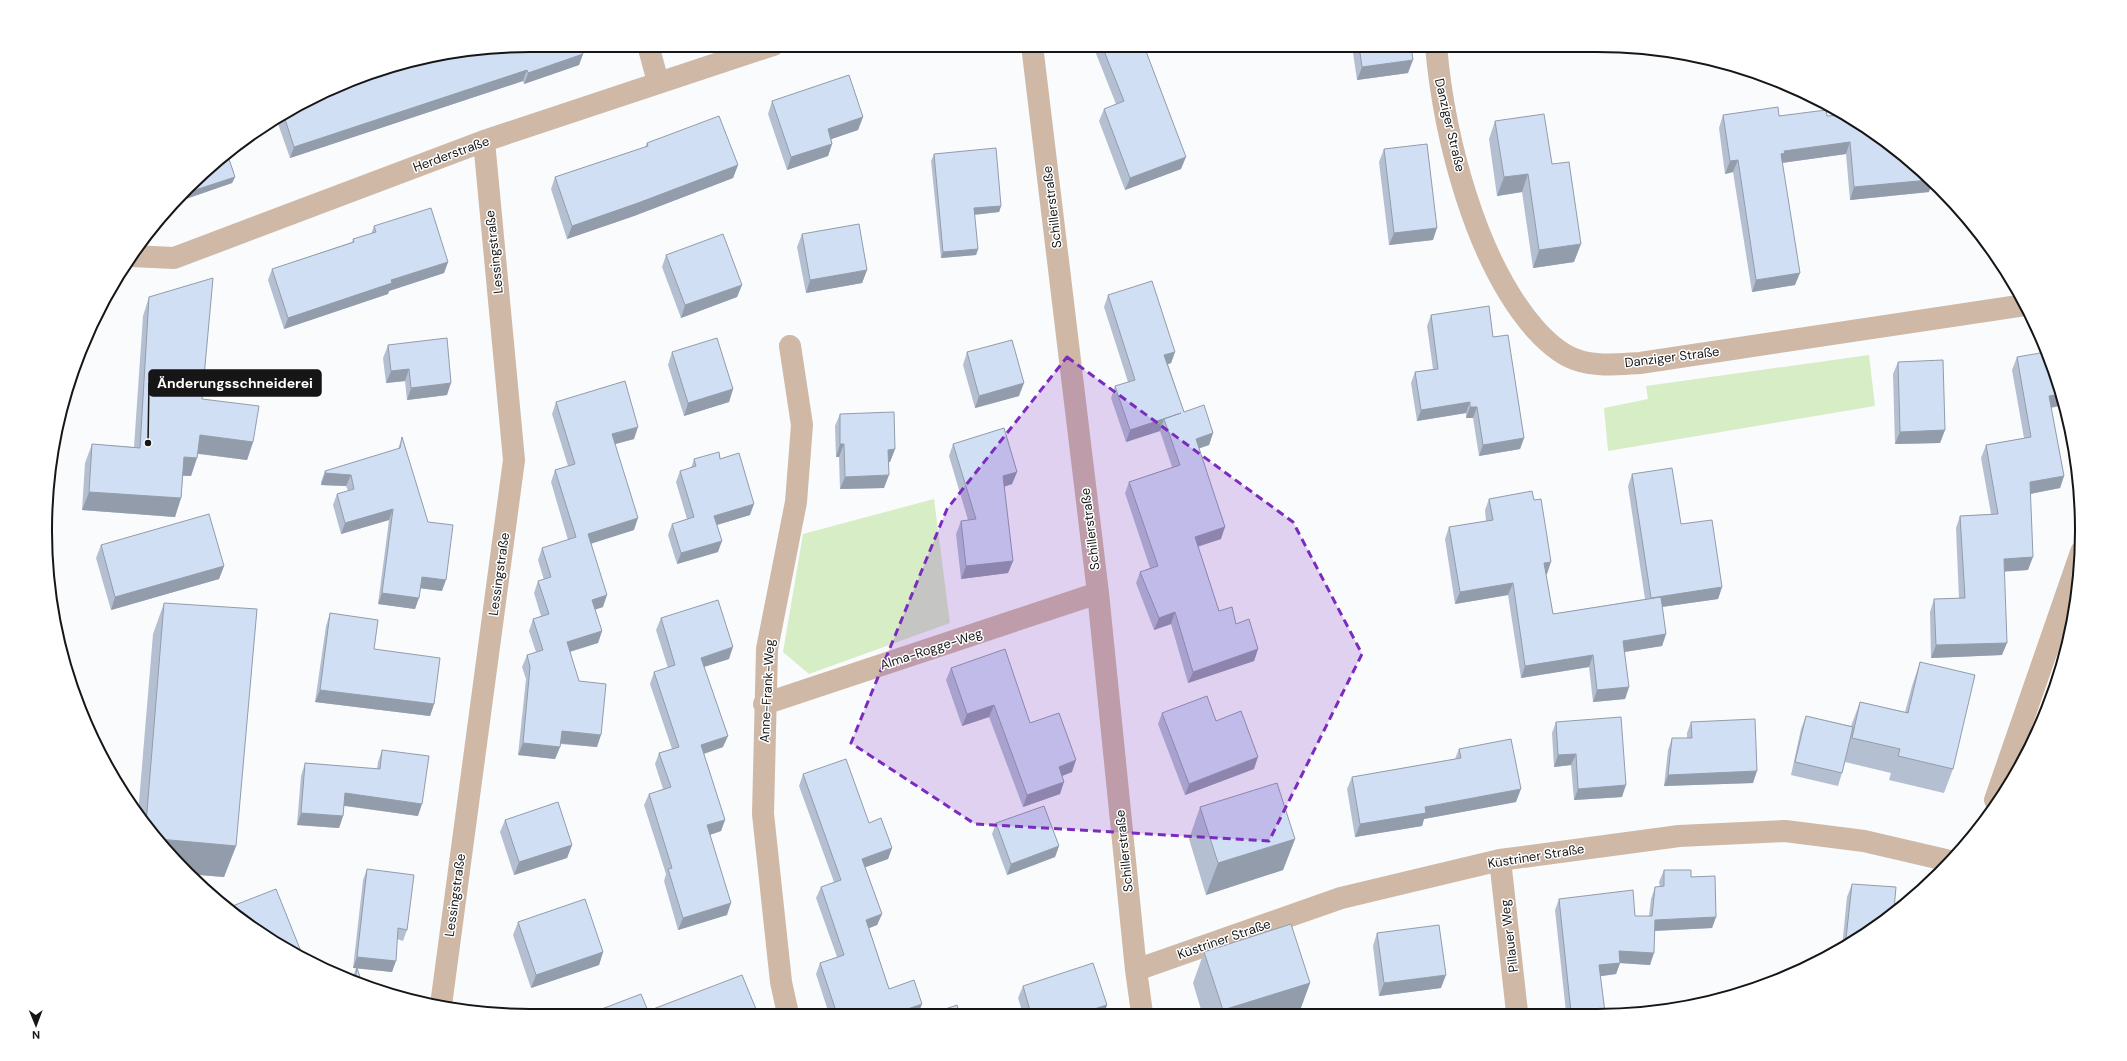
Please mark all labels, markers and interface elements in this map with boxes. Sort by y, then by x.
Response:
street label: Danziger Straße [1431,77,1469,173]
street label: Herderstraße [410,132,492,176]
street label: Schillerstraße [1039,165,1065,249]
street label: Lessingstraße [481,209,507,295]
street label: Danziger Straße [1624,343,1720,371]
callout: Änderungsschneiderei [149,370,321,396]
text: Änderungsschneiderei [157,374,313,392]
street label: Schillerstraße [1077,487,1103,571]
street label: Lessingstraße [485,531,513,617]
street label: Alma-Rogge-Weg [878,624,984,674]
street label: Anne-Frank-Weg [756,639,778,743]
street label: Schillerstraße [1111,809,1137,893]
street label: Küstriner Straße [1487,840,1585,872]
street label: Lessingstraße [441,852,469,938]
street label: Pillauer Weg [1496,899,1522,973]
street label: Küstriner Straße [1175,915,1273,963]
north arrow [16,1005,56,1045]
text: N [32,1028,40,1042]

